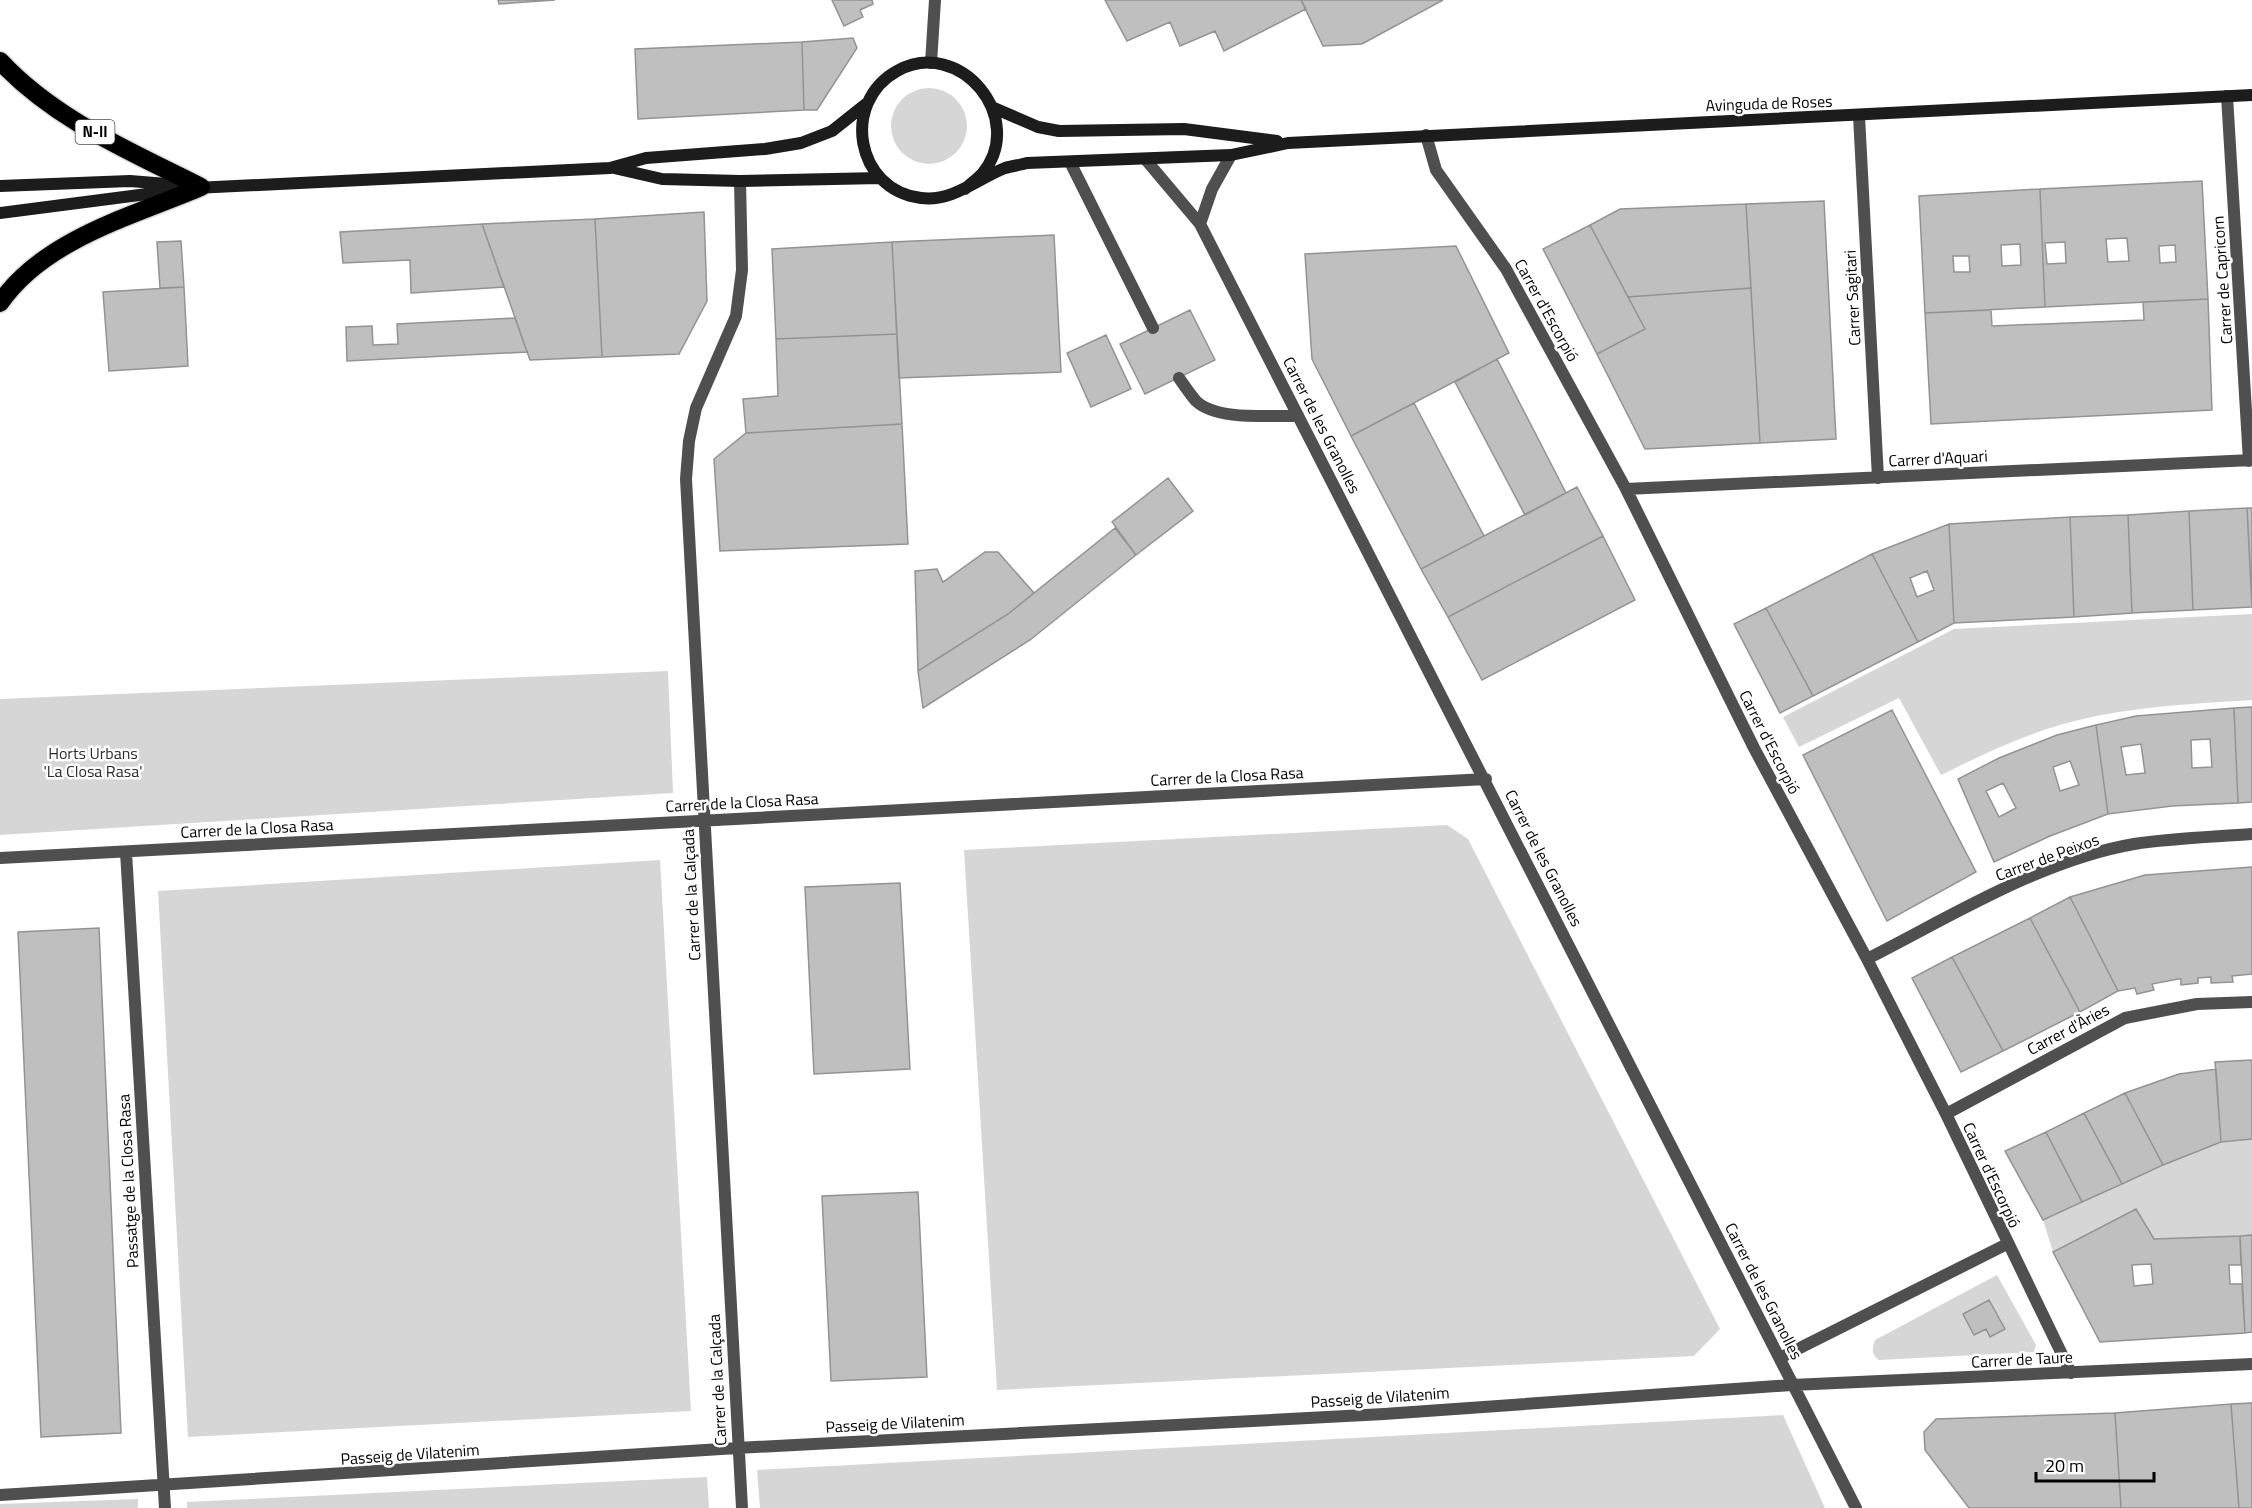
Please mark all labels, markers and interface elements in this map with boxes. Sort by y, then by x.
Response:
street label: Avinguda de Roses [1705,89,1833,117]
road number: N-II [76,120,115,144]
street label: Carrer de Capricorn [2206,215,2238,345]
street label: Carrer Sagitari [1838,250,1866,346]
street label: Carrer d'Escorpió [1509,254,1585,366]
street label: Carrer de les Granolles [1277,352,1367,498]
street label: Carrer d'Aquari [1888,443,1988,473]
street label: Carrer d'Escorpió [1733,686,1807,798]
park label: Horts Urbans 'La Closa Rasa' [44,741,142,783]
street label: Carrer de la Closa Rasa [1150,760,1304,792]
street label: Carrer de les Granolles [1499,785,1589,931]
street label: Carrer de la Closa Rasa [665,786,819,818]
street label: Carrer de la Closa Rasa [180,812,334,844]
street label: Carrer de Peixos [1992,827,2102,887]
street label: Carrer de la Calçada [676,828,706,962]
street label: Carrer d'Àries [2023,997,2113,1061]
street label: Passatge de la Closa Rasa [111,1093,145,1269]
street label: Carrer d'Escorpió [1957,1118,2027,1232]
street label: Carrer de les Granolles [1719,1218,1809,1364]
street label: Carrer de la Calçada [702,1313,732,1447]
street label: Carrer de Taure [1971,1344,2073,1374]
street label: Passeig de Vilatenim [1310,1380,1450,1414]
street label: Passeig de Vilatenim [825,1407,965,1439]
street label: Passeig de Vilatenim [340,1437,480,1471]
scale bar [2036,1445,2154,1483]
text: 20 m [2045,1452,2084,1479]

